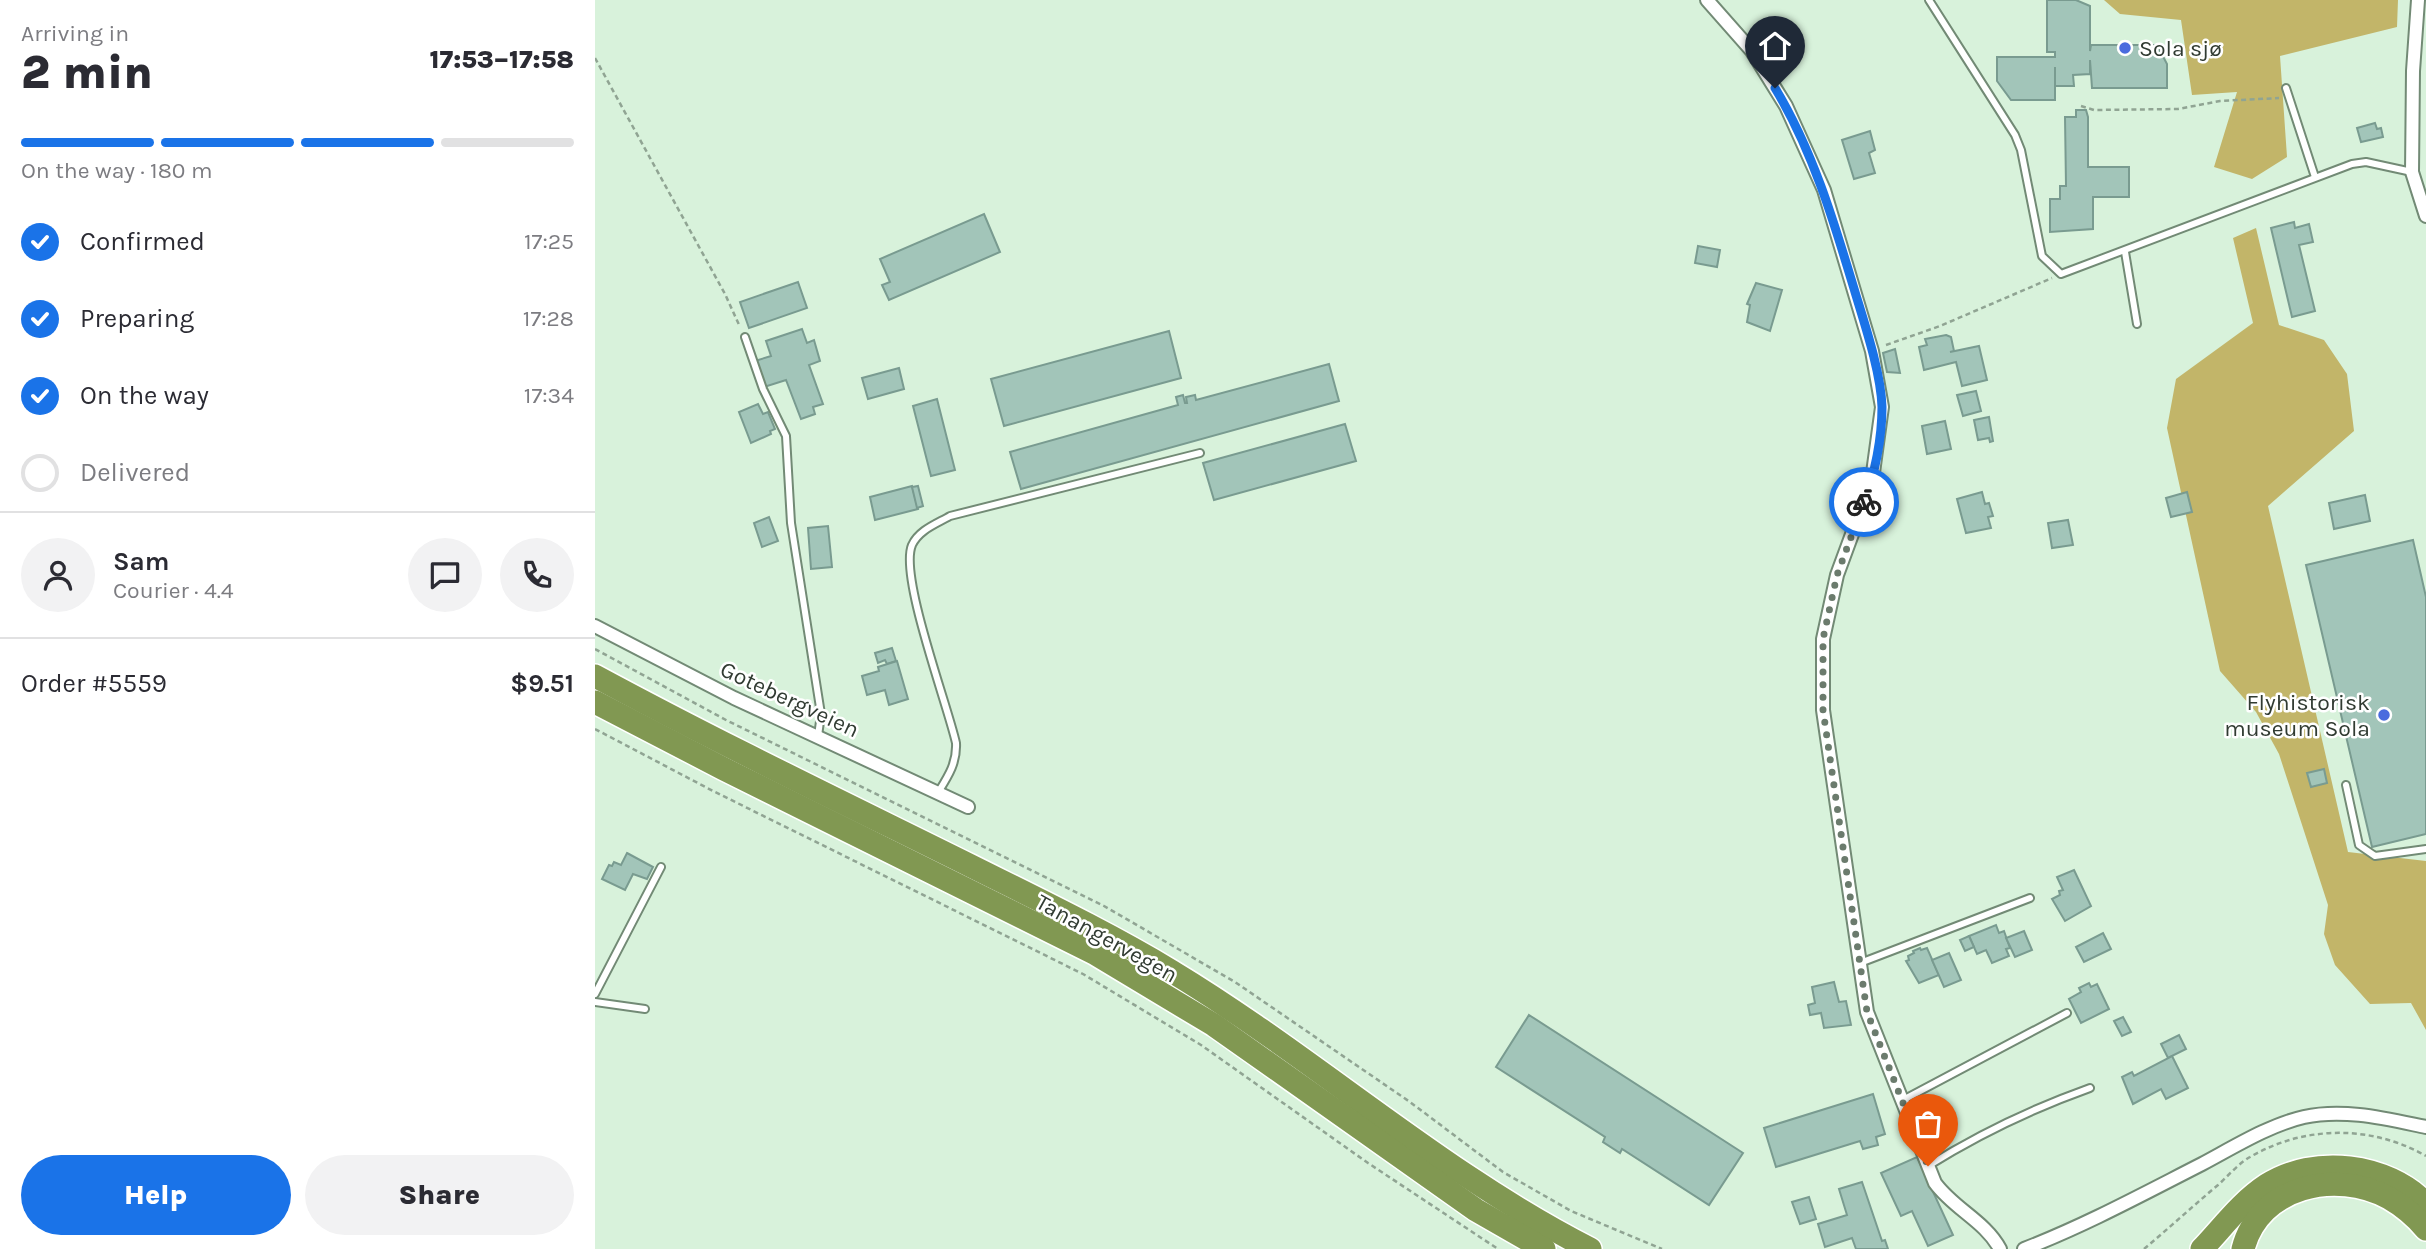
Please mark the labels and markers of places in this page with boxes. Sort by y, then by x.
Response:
pin [1745,16,1805,88]
place label: Sola sjø [2139,35,2222,62]
marker: Sola sjø [2117,40,2133,56]
place label: Flyhistorisk museum Sola [2224,689,2370,742]
marker: Flyhistorisk museum Sola [2376,707,2392,723]
pin [1898,1094,1958,1166]

